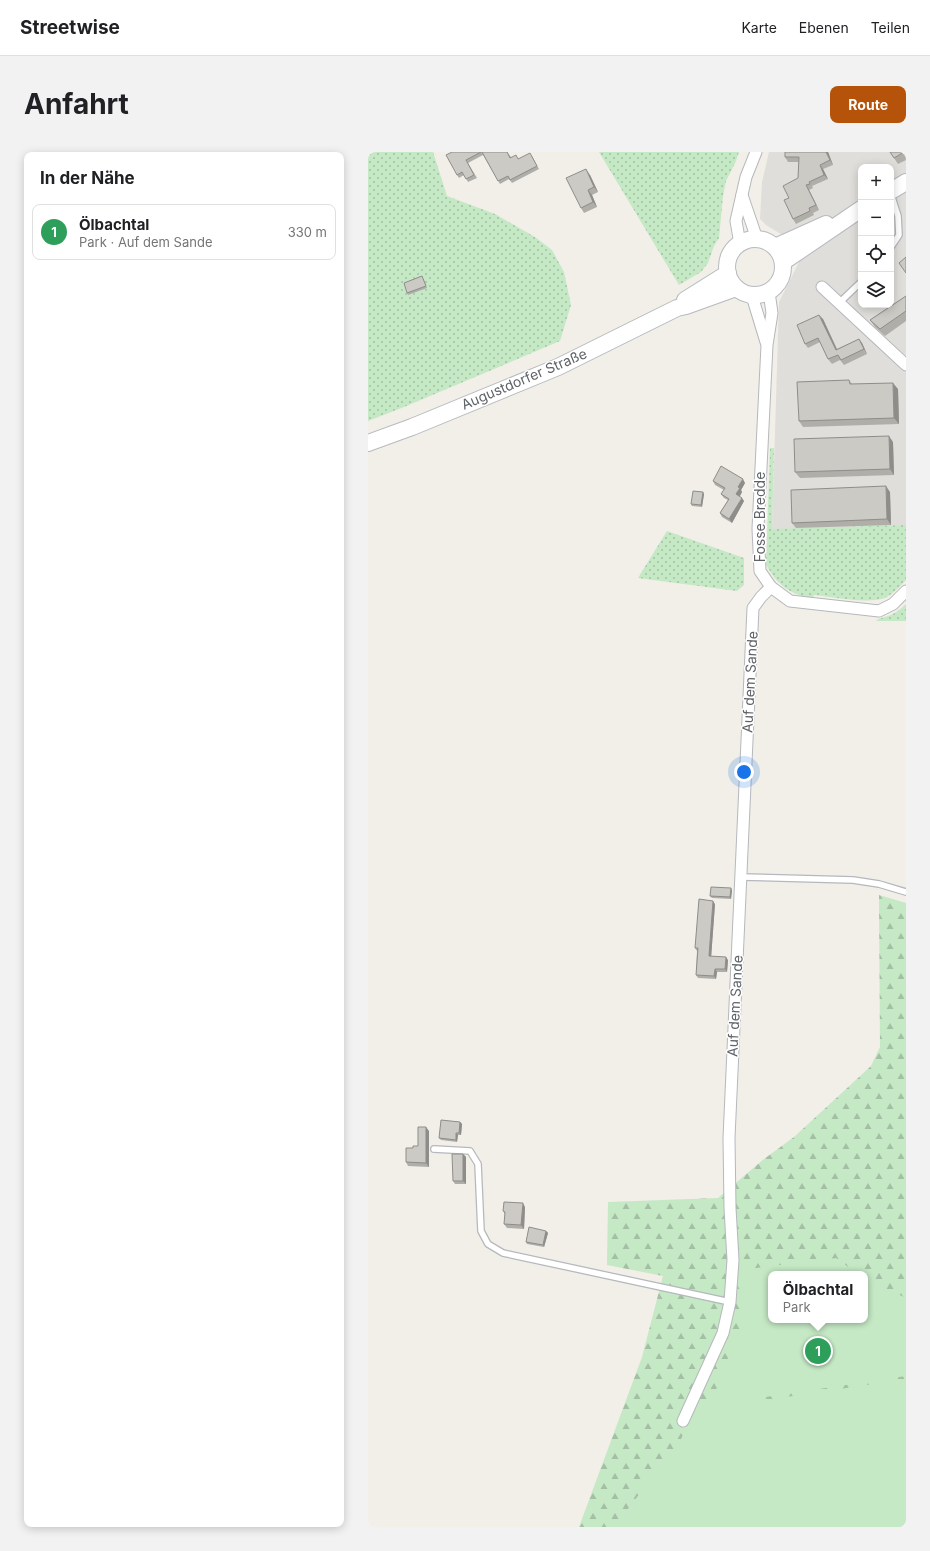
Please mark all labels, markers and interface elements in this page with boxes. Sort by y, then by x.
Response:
text: Streetwise [20,16,120,39]
text: Karte [741,19,777,36]
text: Ebenen [799,19,849,36]
text: Teilen [871,19,910,36]
button: Route [830,86,906,123]
text: Anfahrt [24,87,129,121]
map controls [858,164,894,308]
button: + [858,164,894,200]
text: In der Nähe [40,168,135,188]
button: − [858,200,894,236]
text: Ölbachtal [79,215,149,234]
text: 1 [51,224,57,240]
text: 330 m [288,224,327,240]
text: Park · Auf dem Sande [79,234,212,250]
button: locate [858,236,894,272]
button: layers [858,272,894,308]
street label: Augustdorfer Straße [458,344,589,413]
street label: Fosse Bredde [751,472,768,562]
street label: Auf dem Sande [738,631,761,733]
your location [734,762,754,782]
street label: Auf dem Sande [723,955,746,1057]
popup [768,1271,868,1323]
text: Ölbachtal [783,1280,853,1299]
text: Park [783,1299,811,1315]
pin: 1 [805,1336,831,1366]

